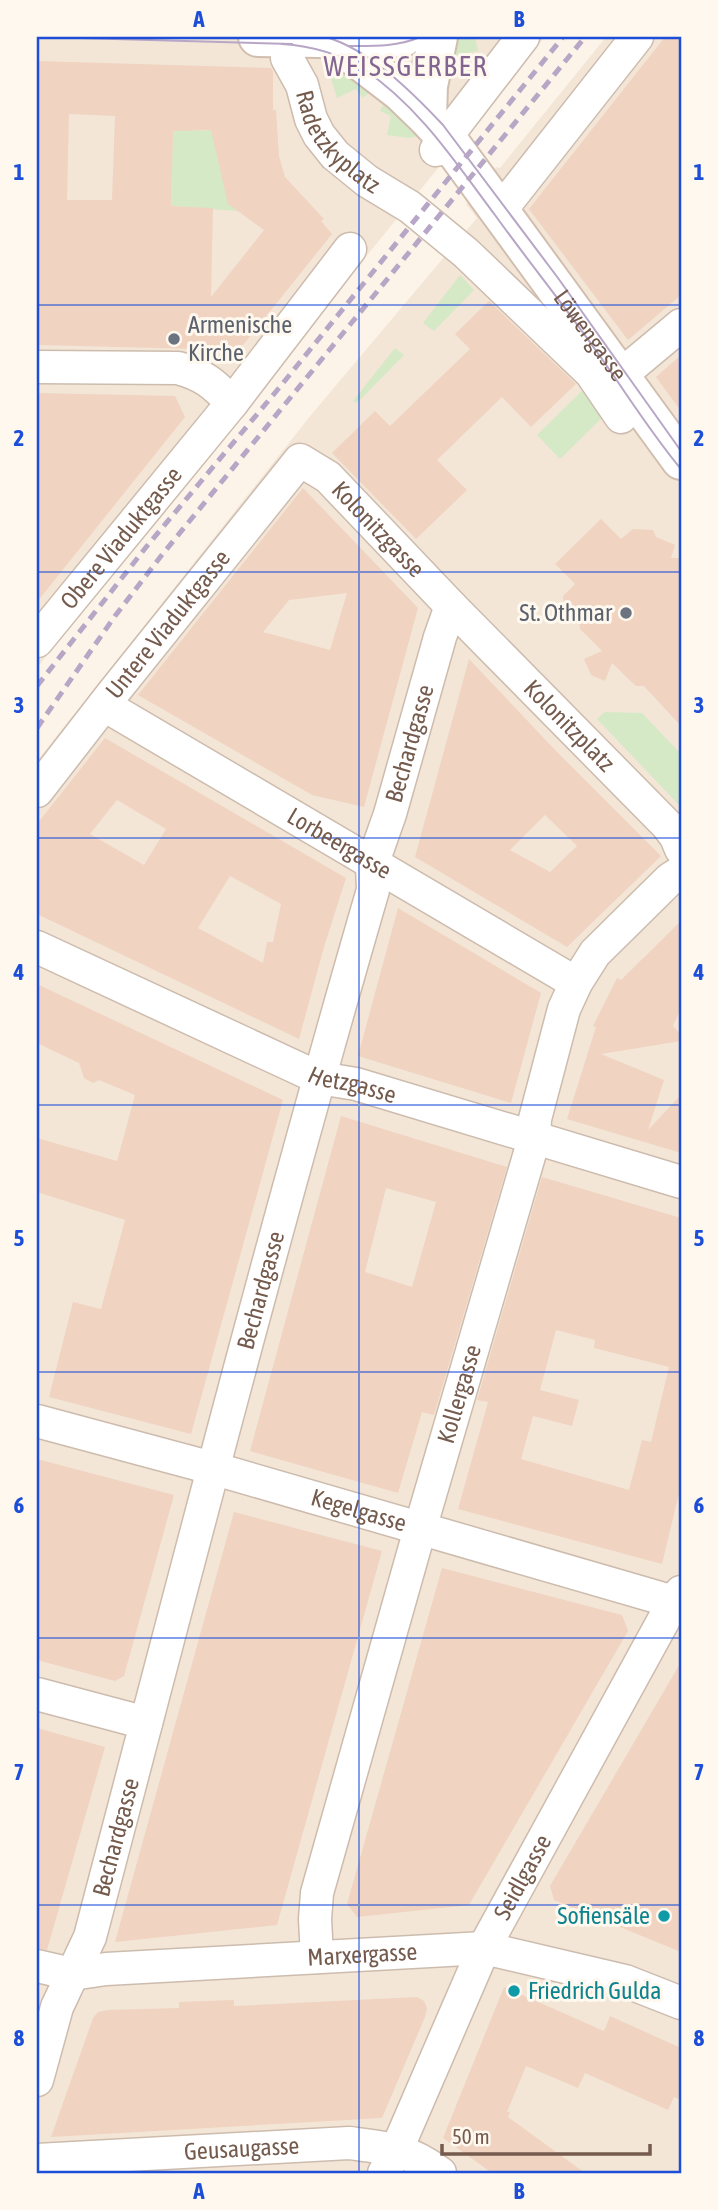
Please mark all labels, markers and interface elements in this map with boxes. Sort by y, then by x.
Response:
text: A [192,6,205,32]
text: B [514,6,525,32]
district label: WEISSGERBER [324,50,488,82]
street label: Radetzkyplatz [291,87,385,199]
text: 1 [14,159,25,185]
text: 1 [694,159,705,185]
street label: Löwengasse [549,284,633,386]
place label: Armenische Kirche [188,311,292,366]
marker: Armenische Kirche [166,331,182,347]
text: 2 [14,425,24,451]
text: 2 [694,425,704,451]
street label: Obere Viaduktgasse [55,461,187,614]
street label: Kolonitzgasse [327,476,430,582]
street label: Untere Viaduktgasse [100,544,235,704]
place label: St. Othmar [519,599,613,626]
marker: St. Othmar [618,605,634,621]
street label: Kolonitzplatz [519,674,621,777]
street label: Bechardgasse [380,681,439,805]
text: 3 [14,692,24,718]
text: 3 [694,692,704,718]
street label: Lorbeergasse [283,802,396,884]
text: 4 [13,959,25,985]
text: 4 [693,959,705,985]
street label: Hetzgasse [304,1061,400,1108]
text: 5 [14,1225,25,1251]
text: 5 [694,1225,705,1251]
street label: Bechardgasse [232,1228,289,1352]
street label: Kollergasse [432,1342,486,1446]
street label: Kegelgasse [308,1483,410,1537]
text: 6 [14,1492,25,1518]
text: 6 [694,1492,705,1518]
text: 7 [14,1759,24,1785]
text: 7 [694,1759,704,1785]
street label: Bechardgasse [87,1775,144,1899]
street label: Seidlgasse [488,1830,556,1924]
place label: Sofiensäle [557,1902,650,1929]
marker: Sofiensäle [656,1908,672,1924]
street label: Marxergasse [307,1938,418,1971]
place label: Friedrich Gulda [528,1977,661,2004]
marker: Friedrich Gulda [506,1983,522,1999]
text: 8 [14,2025,25,2051]
text: 8 [694,2025,705,2051]
scale bar [442,2112,650,2156]
text: 50 m [452,2124,490,2148]
street label: Geusaugasse [183,2132,300,2165]
text: A [192,2178,205,2204]
text: B [514,2178,525,2204]

